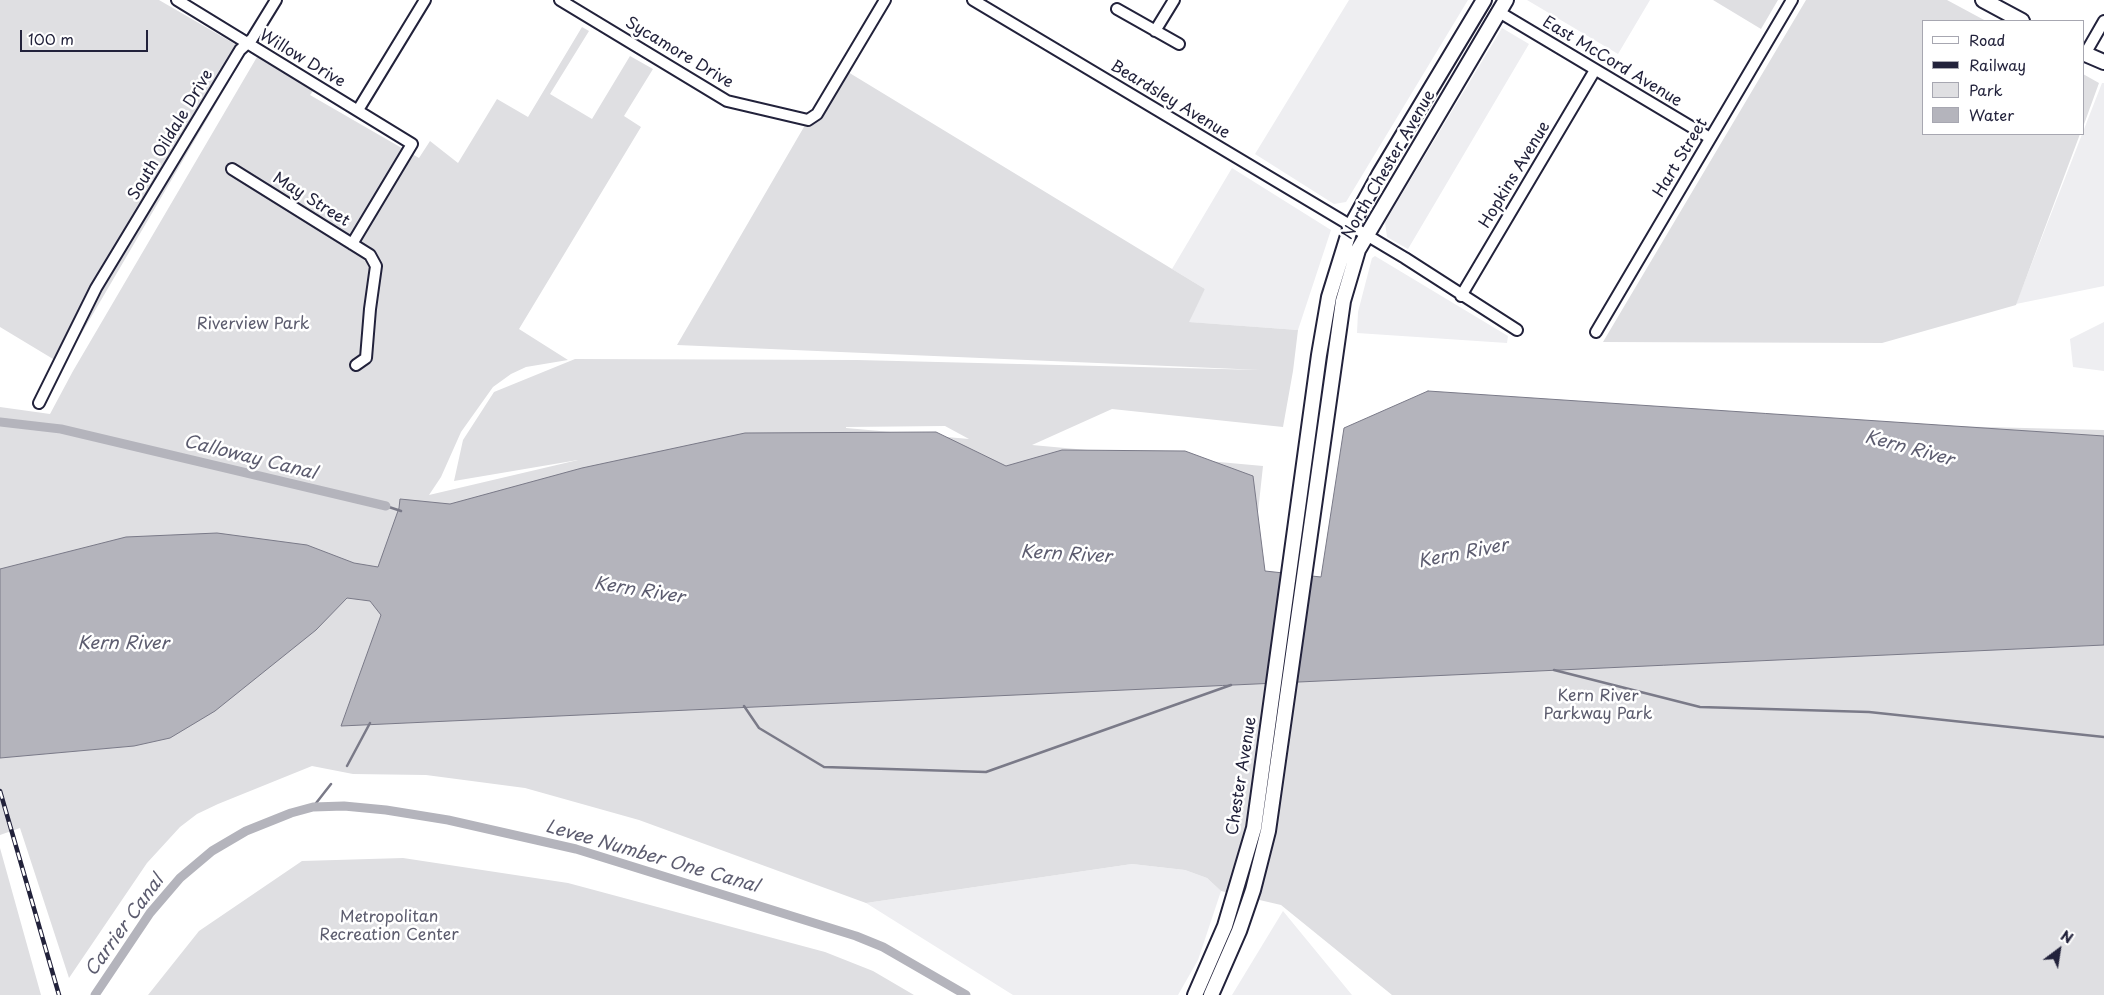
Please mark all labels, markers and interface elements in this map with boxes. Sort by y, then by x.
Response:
street label: Sycamore Drive [622,13,736,93]
street label: East McCord Avenue [1539,13,1685,111]
scale bar [22,20,150,52]
legend [1922,20,2084,135]
street label: Willow Drive [256,26,348,92]
text: 100 m [28,27,74,50]
text: Road [1969,28,2005,51]
text: Railway [1969,53,2026,76]
street label: Beardsley Avenue [1107,57,1233,143]
street label: South Oildale Drive [124,66,218,204]
text: Park [1969,78,2003,101]
street label: North Chester Avenue [1338,87,1440,243]
text: Water [1969,103,2014,126]
street label: Hart Street [1650,115,1712,201]
street label: Hopkins Avenue [1476,118,1554,232]
street label: May Street [269,169,353,231]
park label: Riverview Park [196,315,310,335]
water label: Kern River [1862,427,1956,471]
water label: Calloway Canal [181,431,319,485]
water label: Kern River [1416,535,1510,573]
water label: Kern River [1020,542,1112,568]
water label: Kern River [592,573,686,609]
water label: Kern River [77,633,169,655]
park label: Kern River Parkway Park [1544,687,1652,725]
street label: Chester Avenue [1223,716,1261,836]
water label: Levee Number One Canal [543,816,761,898]
water label: Carrier Canal [81,871,169,981]
park label: Metropolitan Recreation Center [319,908,459,946]
north arrow [2034,925,2084,975]
text: N [2057,925,2077,949]

